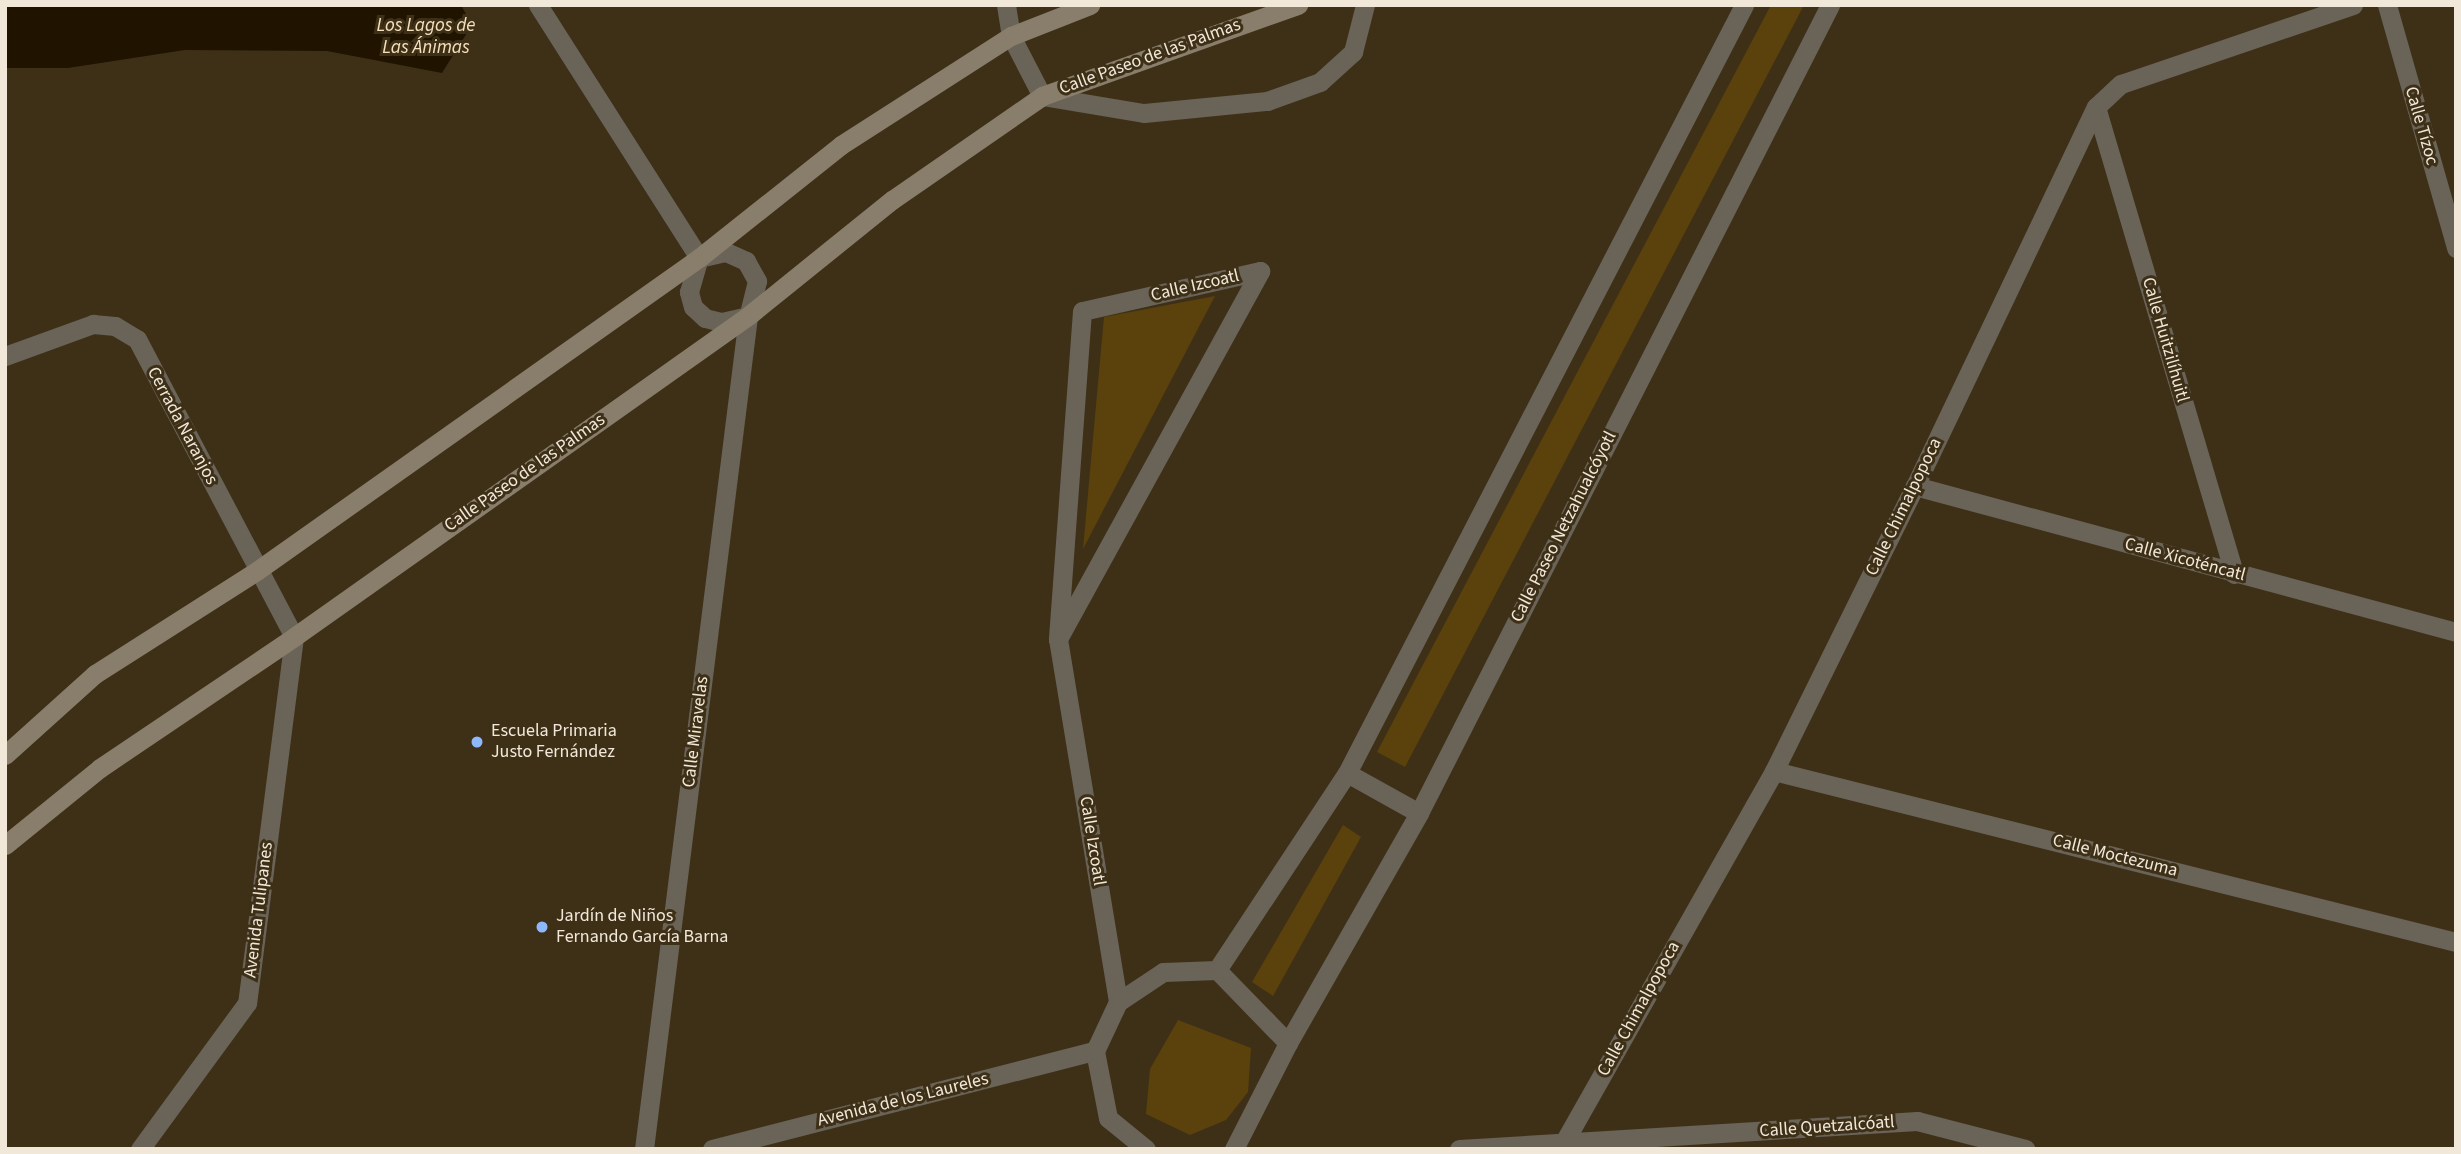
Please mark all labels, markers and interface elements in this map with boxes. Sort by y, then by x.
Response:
street label: Calle Paseo de las Palmas [1056,14,1244,100]
water label: Los Lagos de Las Ánimas [377,15,475,59]
street label: Calle Tízoc [2400,84,2442,168]
street label: Calle Izcoatl [1149,265,1241,307]
street label: Calle Huitzilíhuitl [2137,275,2193,405]
street label: Cerrada Naranjos [142,363,222,489]
street label: Calle Paseo de las Palmas [440,409,610,537]
street label: Calle Paseo Netzahualcóyotl [1506,428,1622,626]
street label: Calle Chimalpopoca [1861,435,1947,579]
street label: Calle Xicoténcatl [2122,534,2248,586]
street label: Calle Miravelas [678,675,714,789]
place label: Escuela Primaria Justo Fernández [491,721,617,764]
marker: Escuela Primaria Justo Fernández [469,734,485,750]
street label: Calle Izcoatl [1074,795,1110,887]
street label: Calle Moctezuma [2050,830,2180,882]
street label: Avenida Tulipanes [240,841,278,979]
place label: Jardín de Niños Fernando García Barna [556,906,728,948]
marker: Jardín de Niños Fernando García Barna [534,919,550,935]
street label: Calle Chimalpopoca [1593,938,1685,1080]
street label: Avenida de los Laureles [815,1068,991,1132]
street label: Calle Quetzalcóatl [1759,1112,1895,1142]

